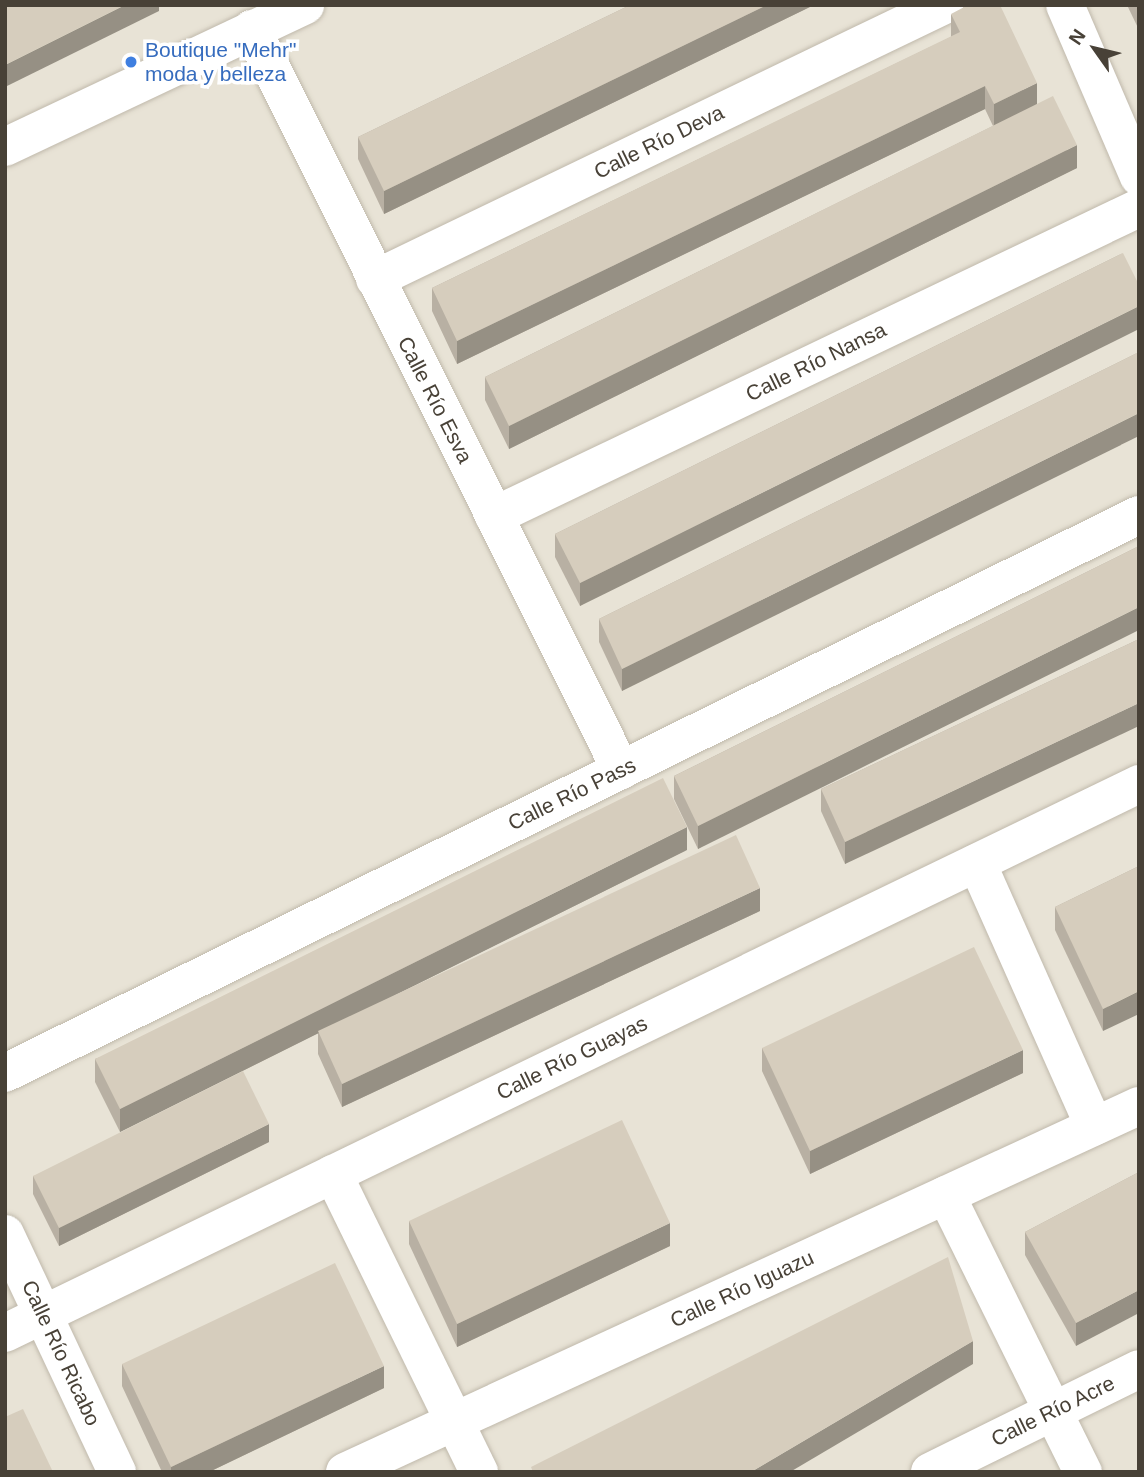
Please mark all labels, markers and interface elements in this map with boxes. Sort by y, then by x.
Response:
north arrow [1060,14,1130,84]
text: N [1065,25,1090,49]
place label: Boutique "Mehr" moda y belleza [145,37,296,87]
marker: Boutique "Mehr" moda y belleza [123,54,139,70]
street label: Calle Río Deva [590,100,728,184]
street label: Calle Río Nansa [742,317,890,407]
street label: Calle Río Esva [392,332,478,468]
street label: Calle Río Pass [504,752,640,836]
street label: Calle Río Guayas [493,1011,651,1105]
street label: Calle Río Iguazu [666,1245,818,1333]
street label: Calle Río Ricabo [16,1276,106,1430]
street label: Calle Río Acre [987,1370,1119,1452]

